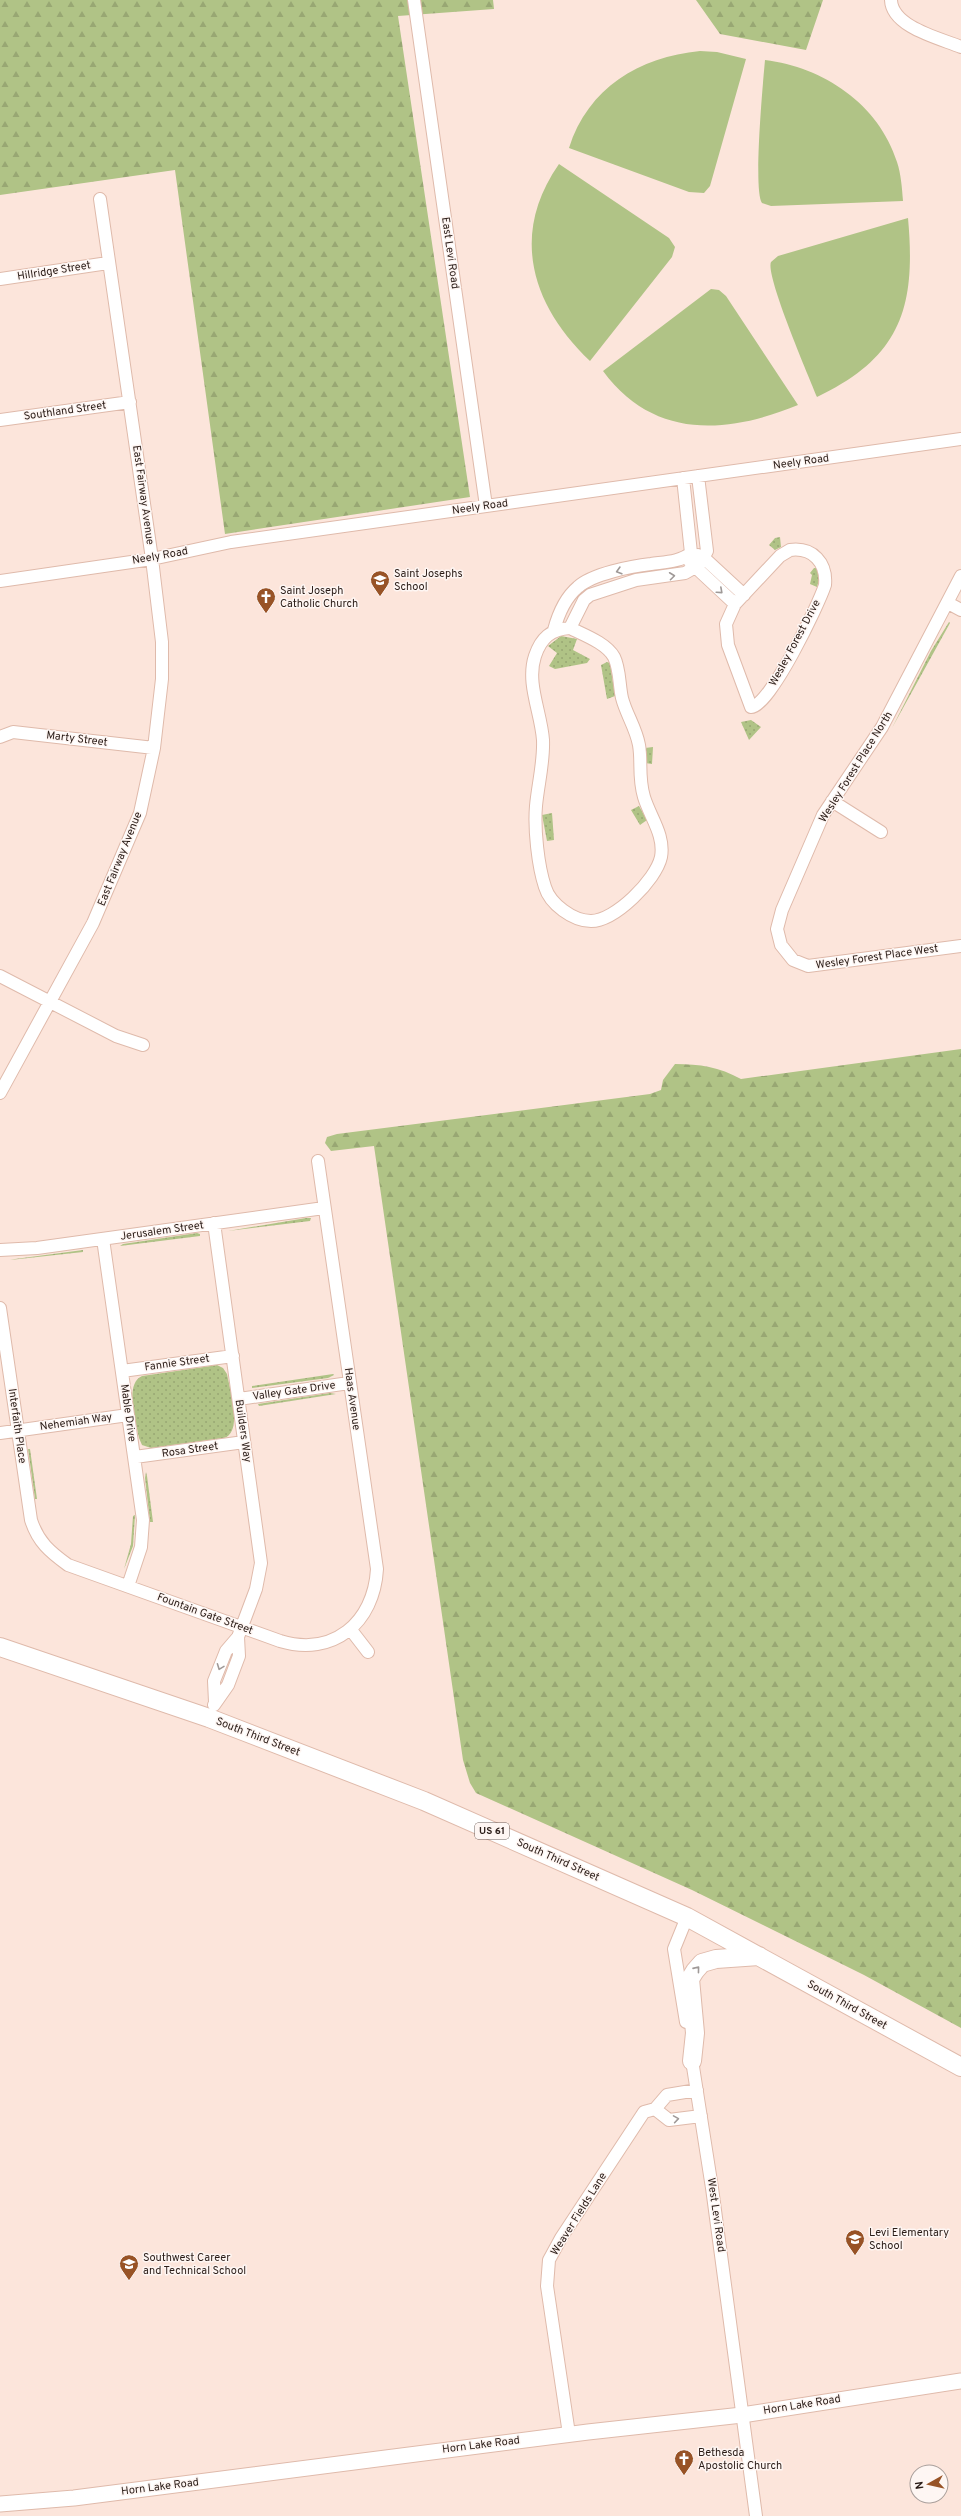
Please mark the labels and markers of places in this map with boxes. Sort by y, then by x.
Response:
place label: Saint Josephs School [394,567,463,594]
school or university icon: Saint Josephs School [369,569,391,597]
place label: Saint Joseph Catholic Church [280,584,358,611]
church icon: Saint Joseph Catholic Church [255,586,277,614]
place label: Levi Elementary School [869,2226,949,2253]
school or university icon: Levi Elementary School [844,2228,866,2256]
place label: Southwest Career and Technical School [143,2251,246,2278]
school or university icon: Southwest Career and Technical School [118,2253,140,2281]
place label: Bethesda Apostolic Church [698,2446,782,2473]
church icon: Bethesda Apostolic Church [673,2448,695,2476]

